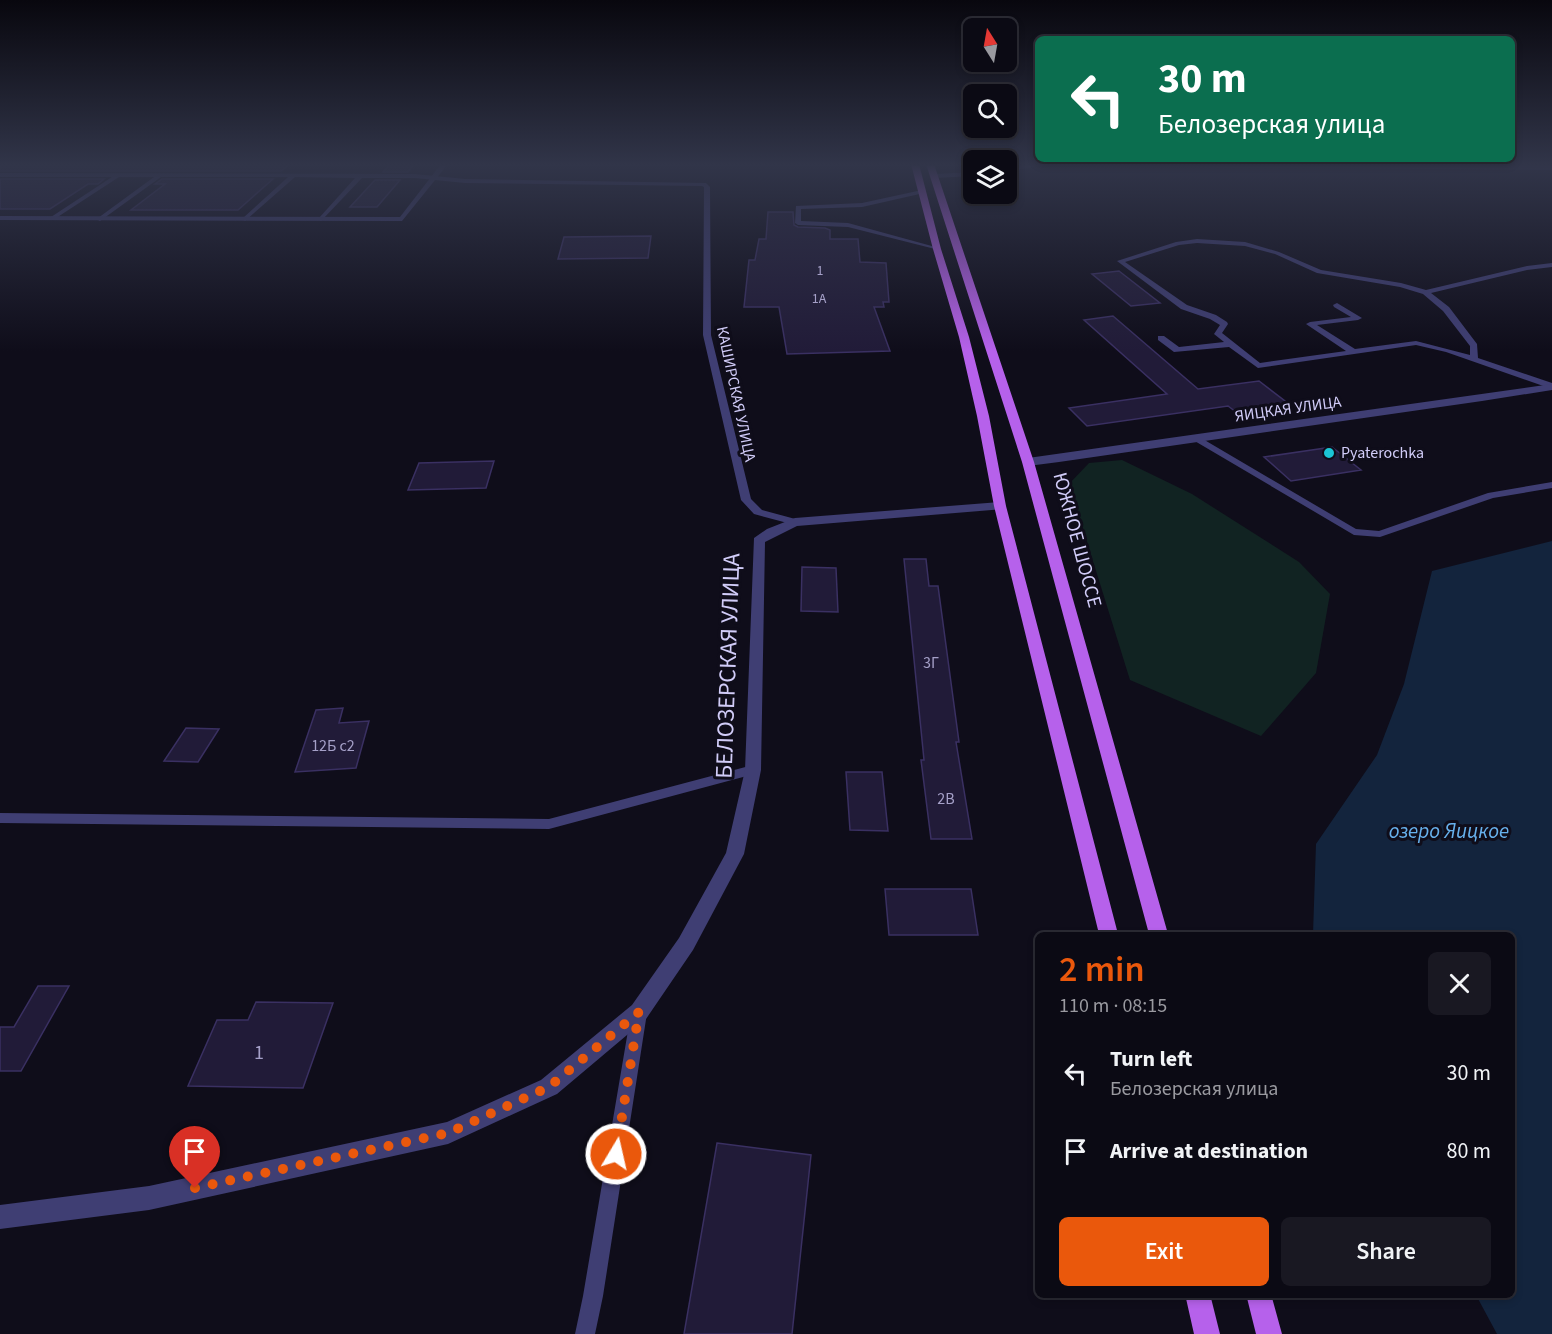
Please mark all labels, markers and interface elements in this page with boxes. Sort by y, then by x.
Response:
north arrow [963,18,1017,72]
map controls [963,18,1017,204]
text: 30 m [1158,49,1247,109]
icon: left [1059,60,1137,138]
button: search [963,84,1017,138]
text: Белозерская улица [1158,105,1385,144]
button: layers [963,150,1017,204]
house number: 1 [817,261,824,281]
house number: 1А [812,289,827,309]
street label: КАШИРСКАЯ УЛИЦА [711,324,761,464]
street label: ЯИЦКАЯ УЛИЦА [1233,391,1343,427]
place label: Pyaterochka [1341,442,1424,464]
marker: Pyaterochka [1322,446,1336,460]
street label: ЮЖНОЕ ШОССЕ [1045,469,1109,611]
street label: БЕЛОЗЕРСКАЯ УЛИЦА [707,553,749,779]
house number: 3Г [923,652,939,674]
house number: 12Б с2 [311,735,355,757]
house number: 2В [937,788,955,810]
water label: озеро Яицкое [1389,816,1509,846]
text: 2 min [1059,944,1145,995]
button: close [1428,952,1491,1015]
text: 110 m · 08:15 [1059,992,1167,1020]
house number: 1 [254,1039,264,1067]
text: Turn left [1110,1043,1192,1075]
icon: left [1059,1057,1092,1090]
text: 30 m [1446,1057,1491,1089]
text: Белозерская улица [1110,1075,1278,1103]
position arrow [584,1122,648,1186]
pin [169,1126,220,1188]
icon: arrive [178,1135,211,1168]
icon: arrive [1059,1135,1092,1168]
text: Arrive at destination [1110,1135,1308,1167]
text: 80 m [1446,1135,1491,1167]
button: Exit [1059,1217,1269,1286]
button: Share [1281,1217,1491,1286]

